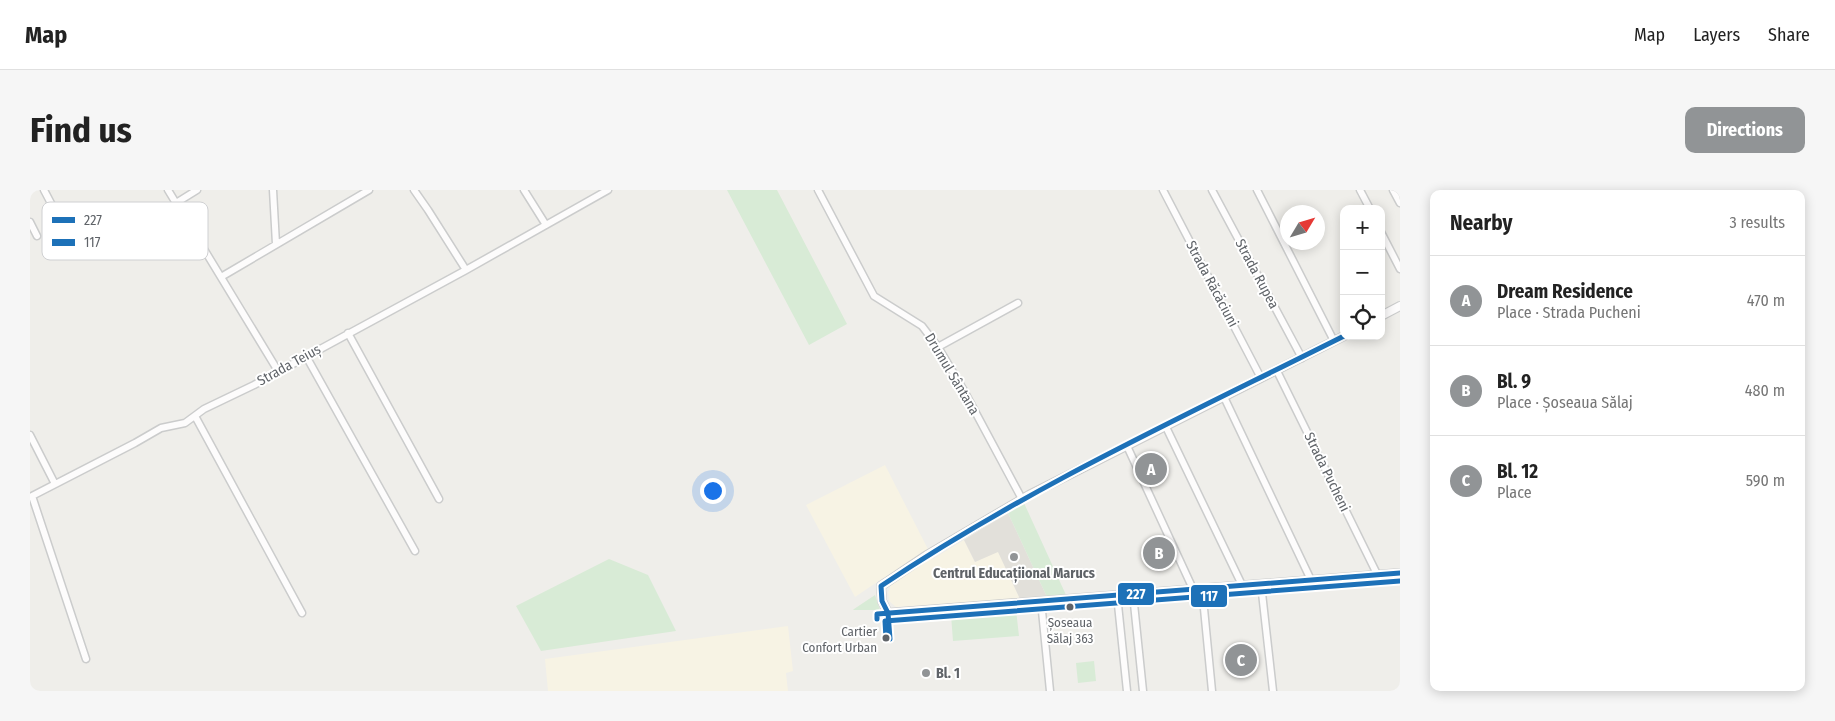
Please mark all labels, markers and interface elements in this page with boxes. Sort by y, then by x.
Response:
text: Map [25,21,67,49]
text: Map [1634,24,1665,46]
text: Layers [1693,24,1740,46]
text: Share [1768,24,1810,46]
button: Directions [1685,107,1805,153]
text: Find us [30,109,132,151]
legend [42,202,208,260]
north arrow [1280,205,1325,250]
map controls [1340,205,1385,340]
button: + [1340,205,1385,250]
text: Nearby [1450,210,1512,236]
text: 227 [84,212,102,229]
text: 3 results [1729,213,1785,232]
text: 117 [84,234,101,251]
street label: Strada Rupea [1232,236,1283,312]
street label: Strada Răcăciuni [1182,238,1242,330]
button: − [1340,250,1385,295]
text: Dream Residence [1497,280,1633,303]
text: A [1462,291,1470,310]
text: 470 m [1747,291,1785,310]
button: locate [1340,295,1385,340]
text: Place · Strada Pucheni [1497,303,1641,322]
street label: Drumul Sântana [921,330,983,418]
street label: Strada Teiuș [254,341,324,390]
text: Bl. 9 [1497,370,1531,393]
text: B [1462,381,1470,400]
text: 480 m [1745,381,1785,400]
text: Place · Șoseaua Sălaj [1497,393,1633,412]
street label: Strada Pucheni [1301,430,1353,514]
pin: A [1135,450,1167,488]
text: Bl. 12 [1497,460,1538,483]
text: C [1462,471,1470,490]
text: 590 m [1746,471,1785,490]
your location [700,478,726,504]
text: Place [1497,483,1532,502]
pin: B [1143,534,1175,572]
marker: Centrul Educațiional Marucs [1008,551,1020,563]
place label: Centrul Educațiional Marucs [933,565,1095,583]
line badge: 227 [1117,582,1155,606]
line badge: 117 [1190,584,1228,608]
text: 227 [1126,586,1145,603]
text: 117 [1200,588,1218,605]
marker: Șoseaua Sălaj 363 [1065,602,1075,612]
place label: Șoseaua Sălaj 363 [1047,615,1093,646]
place label: Cartier Confort Urban [802,624,877,655]
marker: Cartier Confort Urban [881,633,891,643]
pin: C [1225,641,1257,679]
place label: Bl. 1 [936,665,960,682]
marker: Bl. 1 [920,667,932,679]

